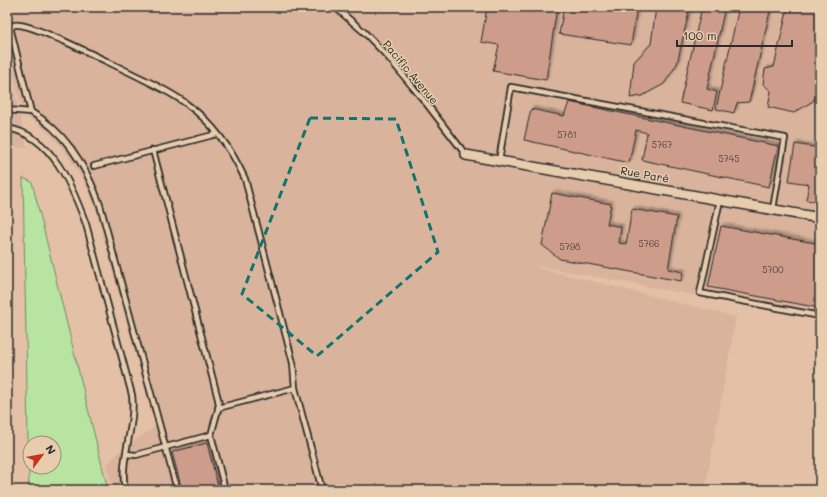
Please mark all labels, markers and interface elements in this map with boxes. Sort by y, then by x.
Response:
scale bar [677,22,792,48]
text: 100 m [683,27,717,43]
street label: Pacific Avenue [380,37,442,107]
house number: 5781 [557,129,577,140]
house number: 5767 [652,139,672,150]
house number: 5745 [719,153,739,164]
street label: Rue Paré [619,162,671,186]
house number: 5766 [638,238,660,249]
house number: 5798 [559,241,581,252]
house number: 5700 [762,264,784,275]
north arrow [22,435,62,475]
text: N [42,442,59,457]

